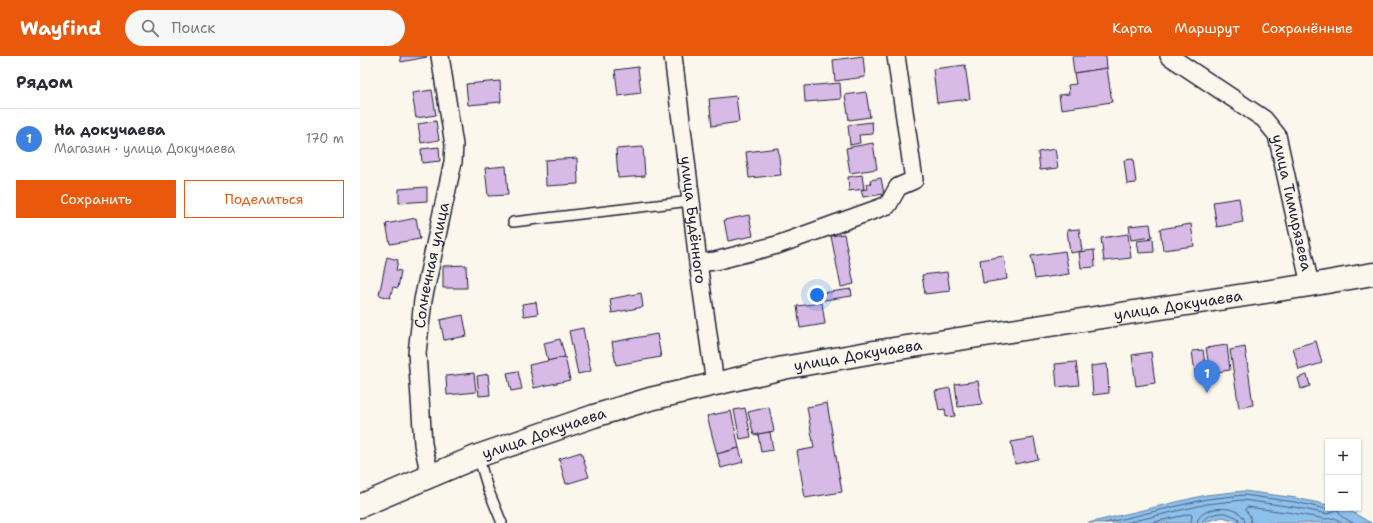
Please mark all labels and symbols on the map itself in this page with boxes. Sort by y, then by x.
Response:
street label: улица Тимирязева [1267,133,1317,274]
street label: улица Будённого [676,155,711,285]
street label: Солнечная улица [410,200,454,329]
your location [807,285,827,305]
street label: улица Докучаева [1112,285,1244,325]
street label: улица Докучаева [792,335,924,376]
pin: 1 [1194,360,1220,393]
street label: улица Докучаева [479,403,609,464]

